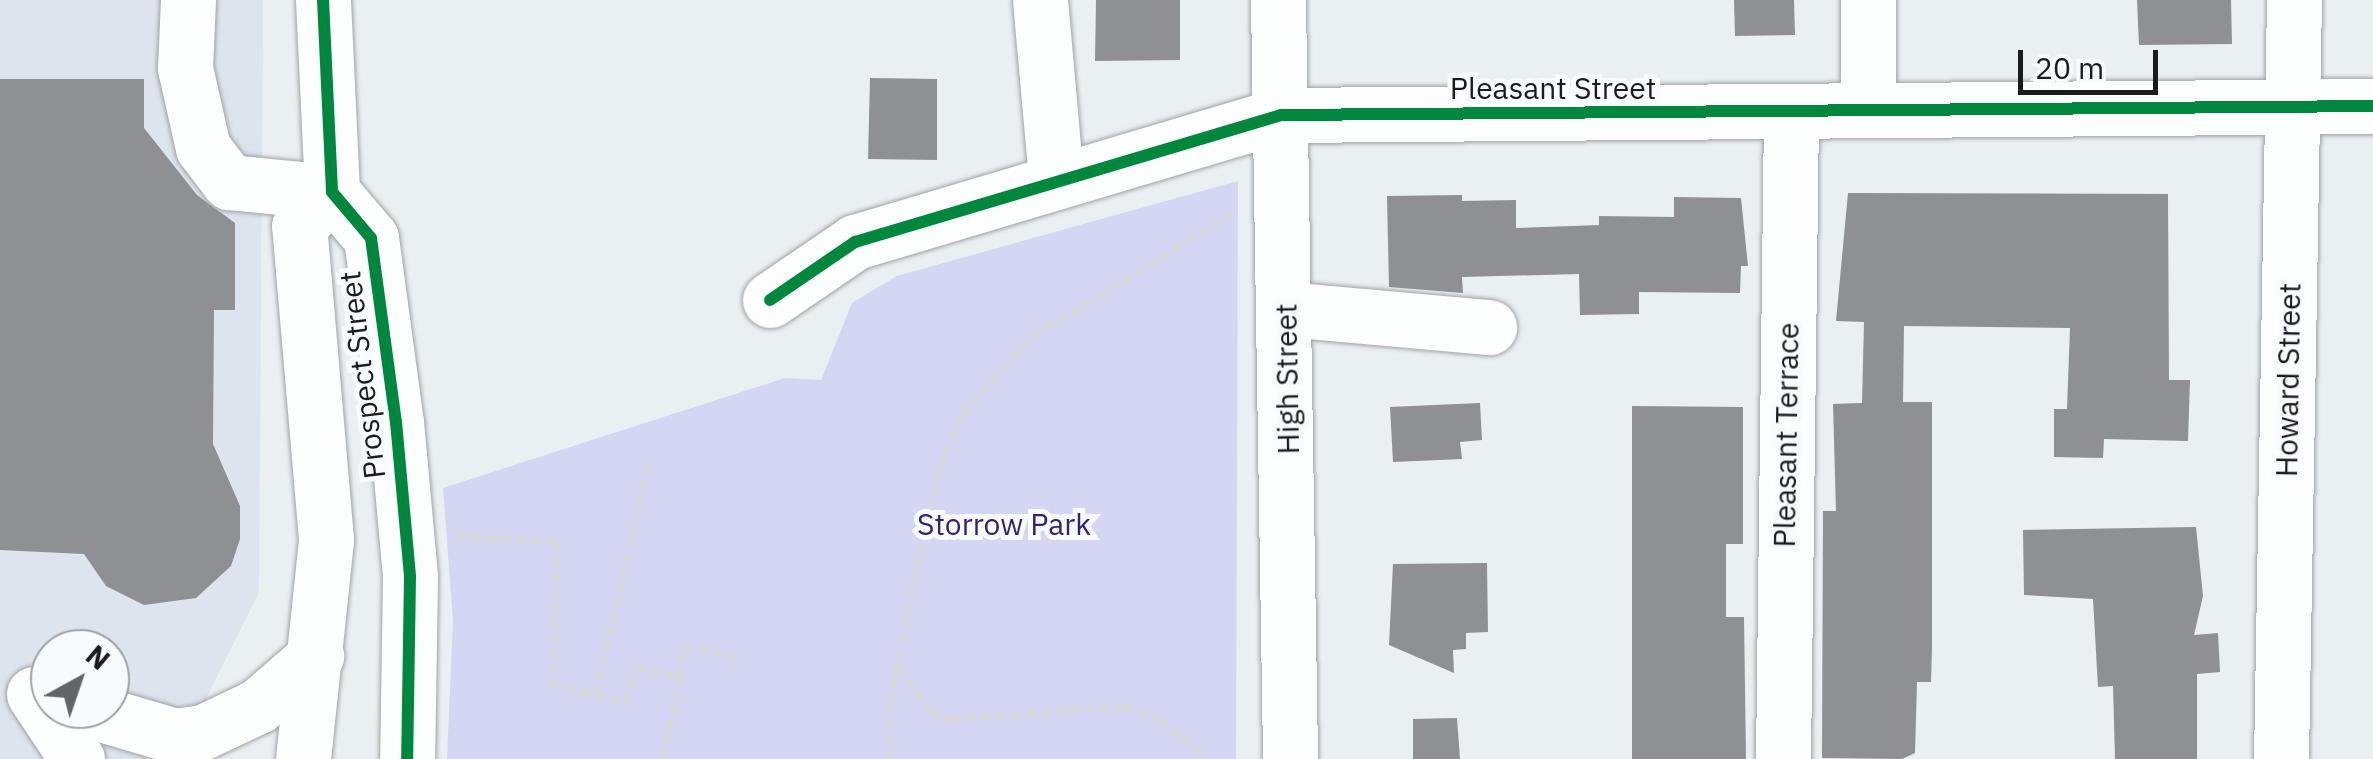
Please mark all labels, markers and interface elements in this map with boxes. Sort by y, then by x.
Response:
scale bar [2023,30,2163,92]
text: 20 m [2035,48,2104,87]
street label: Pleasant Street [1450,70,1656,106]
street label: Prospect Street [331,269,393,481]
street label: Howard Street [2268,283,2308,477]
street label: High Street [1268,303,1306,455]
street label: Pleasant Terrace [1766,322,1806,548]
park label: Storrow Park [917,506,1091,542]
north arrow [30,629,130,729]
text: N [79,636,118,678]

